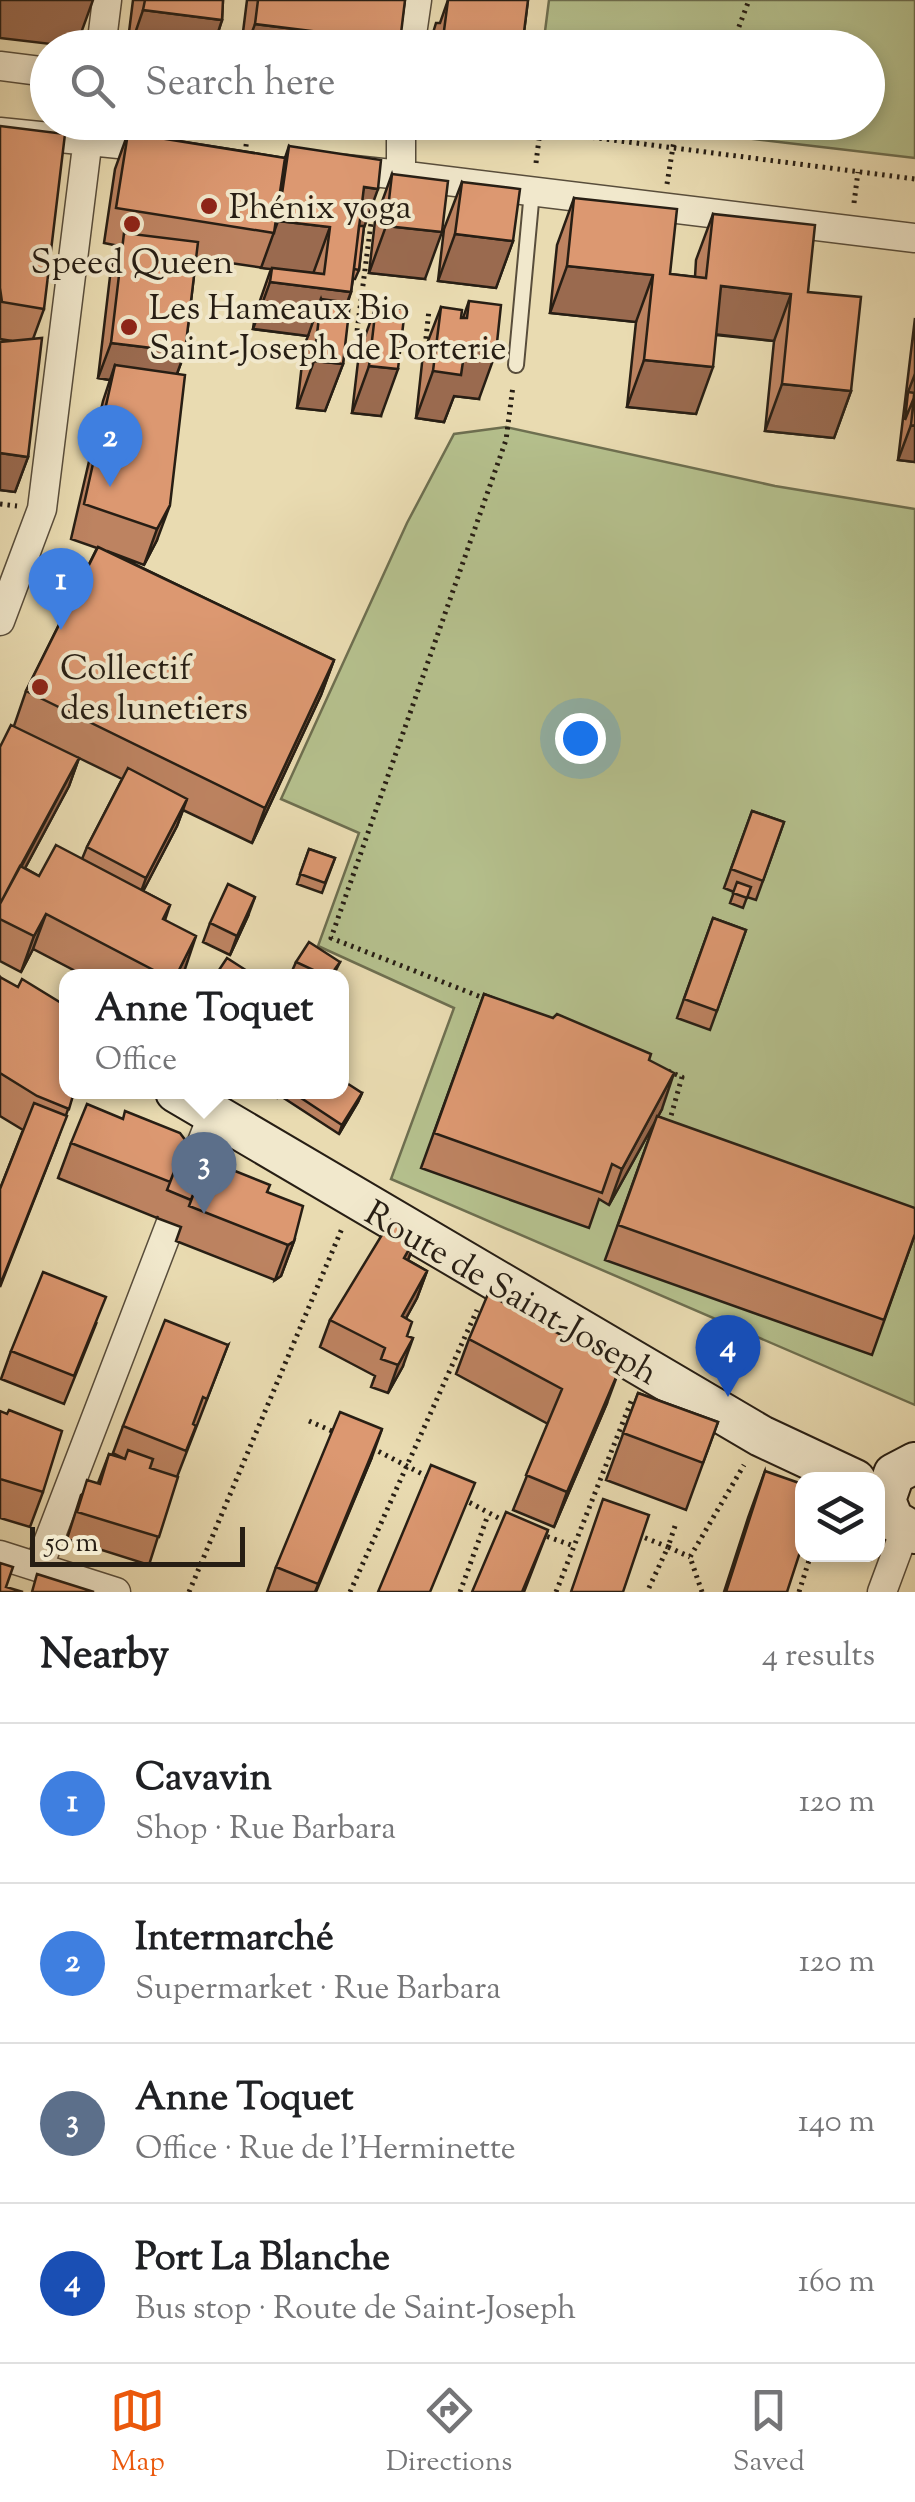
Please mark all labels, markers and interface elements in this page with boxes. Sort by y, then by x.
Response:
search box [30,30,885,140]
icon: search [65,58,120,113]
text: Search here [145,58,336,112]
place label: Phénix yoga [229,184,412,235]
marker: Phénix yoga [198,195,220,217]
marker: Speed Queen [121,213,143,235]
place label: Speed Queen [31,239,233,290]
place label: Les Hameaux Bio Saint-Joseph de Porterie [149,285,507,376]
marker: Les Hameaux Bio Saint-Joseph de Porterie [118,316,140,338]
pin: 2 [78,404,142,487]
pin: 1 [28,548,94,630]
place label: Collectif des lunetiers [60,645,248,736]
marker: Collectif des lunetiers [29,676,51,698]
your location [555,713,606,764]
popup [59,969,349,1099]
text: Anne Toquet [95,984,313,1038]
text: Office [95,1038,177,1084]
pin: 3 [172,1132,236,1214]
street label: Route de Saint-Joseph [354,1190,666,1400]
pin: 4 [696,1314,760,1397]
map controls [795,1472,885,1562]
button: layers [795,1472,885,1562]
scale bar [30,1522,245,1566]
text: 50 m [45,1524,99,1564]
text: Nearby [40,1627,169,1687]
text: 4 results [762,1634,875,1680]
text: Cavavin [135,1753,272,1807]
text: 1 [67,1780,78,1826]
text: 120 m [799,1780,875,1826]
text: Shop · Rue Barbara [135,1807,396,1853]
text: Intermarché [135,1913,334,1967]
text: 2 [65,1940,80,1986]
text: 120 m [799,1940,875,1986]
text: Supermarket · Rue Barbara [135,1967,501,2013]
text: Anne Toquet [135,2073,354,2127]
text: 3 [66,2100,79,2146]
text: 140 m [798,2100,875,2146]
text: Office · Rue de l'Herminette [135,2127,516,2173]
text: Port La Blanche [135,2233,390,2287]
text: 4 [64,2260,81,2306]
text: 160 m [798,2260,875,2306]
text: Bus stop · Route de Saint-Joseph [135,2287,576,2333]
tab: Map [110,2383,165,2483]
tab: Directions [386,2383,512,2483]
tab: Saved [733,2383,805,2483]

